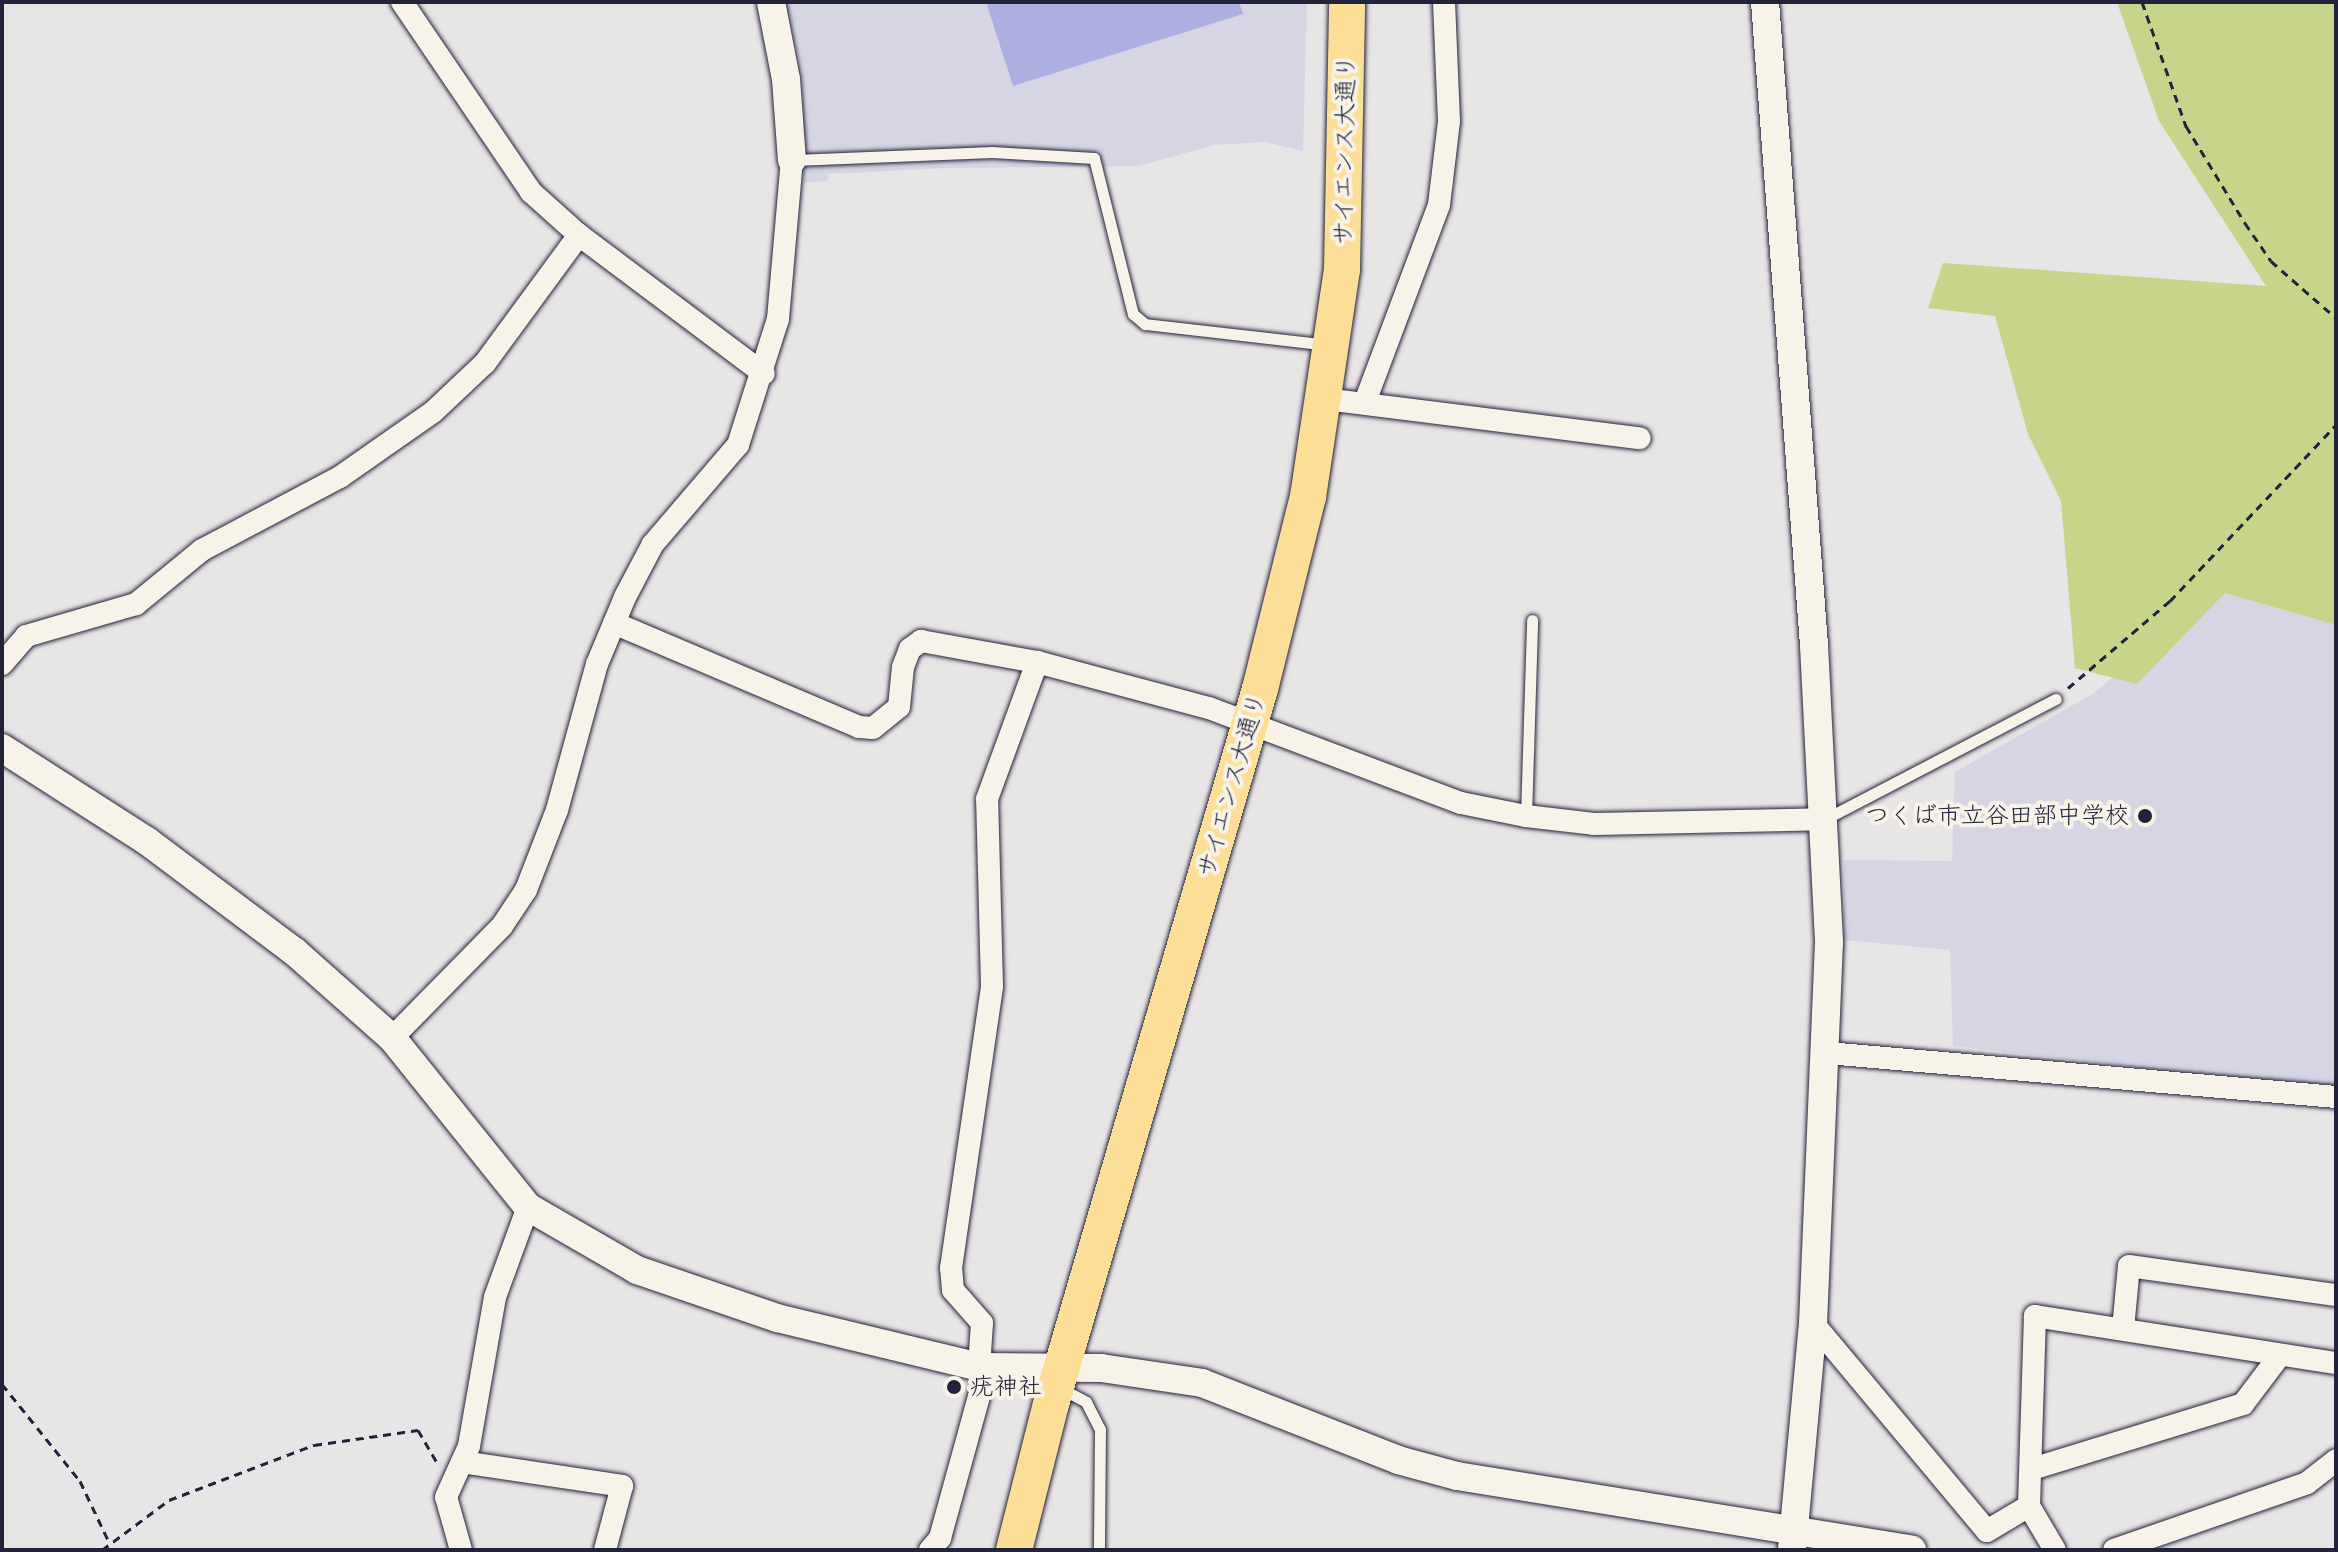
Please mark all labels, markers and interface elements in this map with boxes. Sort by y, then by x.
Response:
street label: サイエンス大通り [1329,54,1361,246]
street label: サイエンス大通り [1192,689,1272,881]
place label: つくば市立谷田部中学校 [1865,802,2129,830]
marker: つくば市立谷田部中学校 [2136,807,2154,825]
place label: 疣神社 [970,1373,1042,1401]
marker: 疣神社 [945,1378,963,1396]

